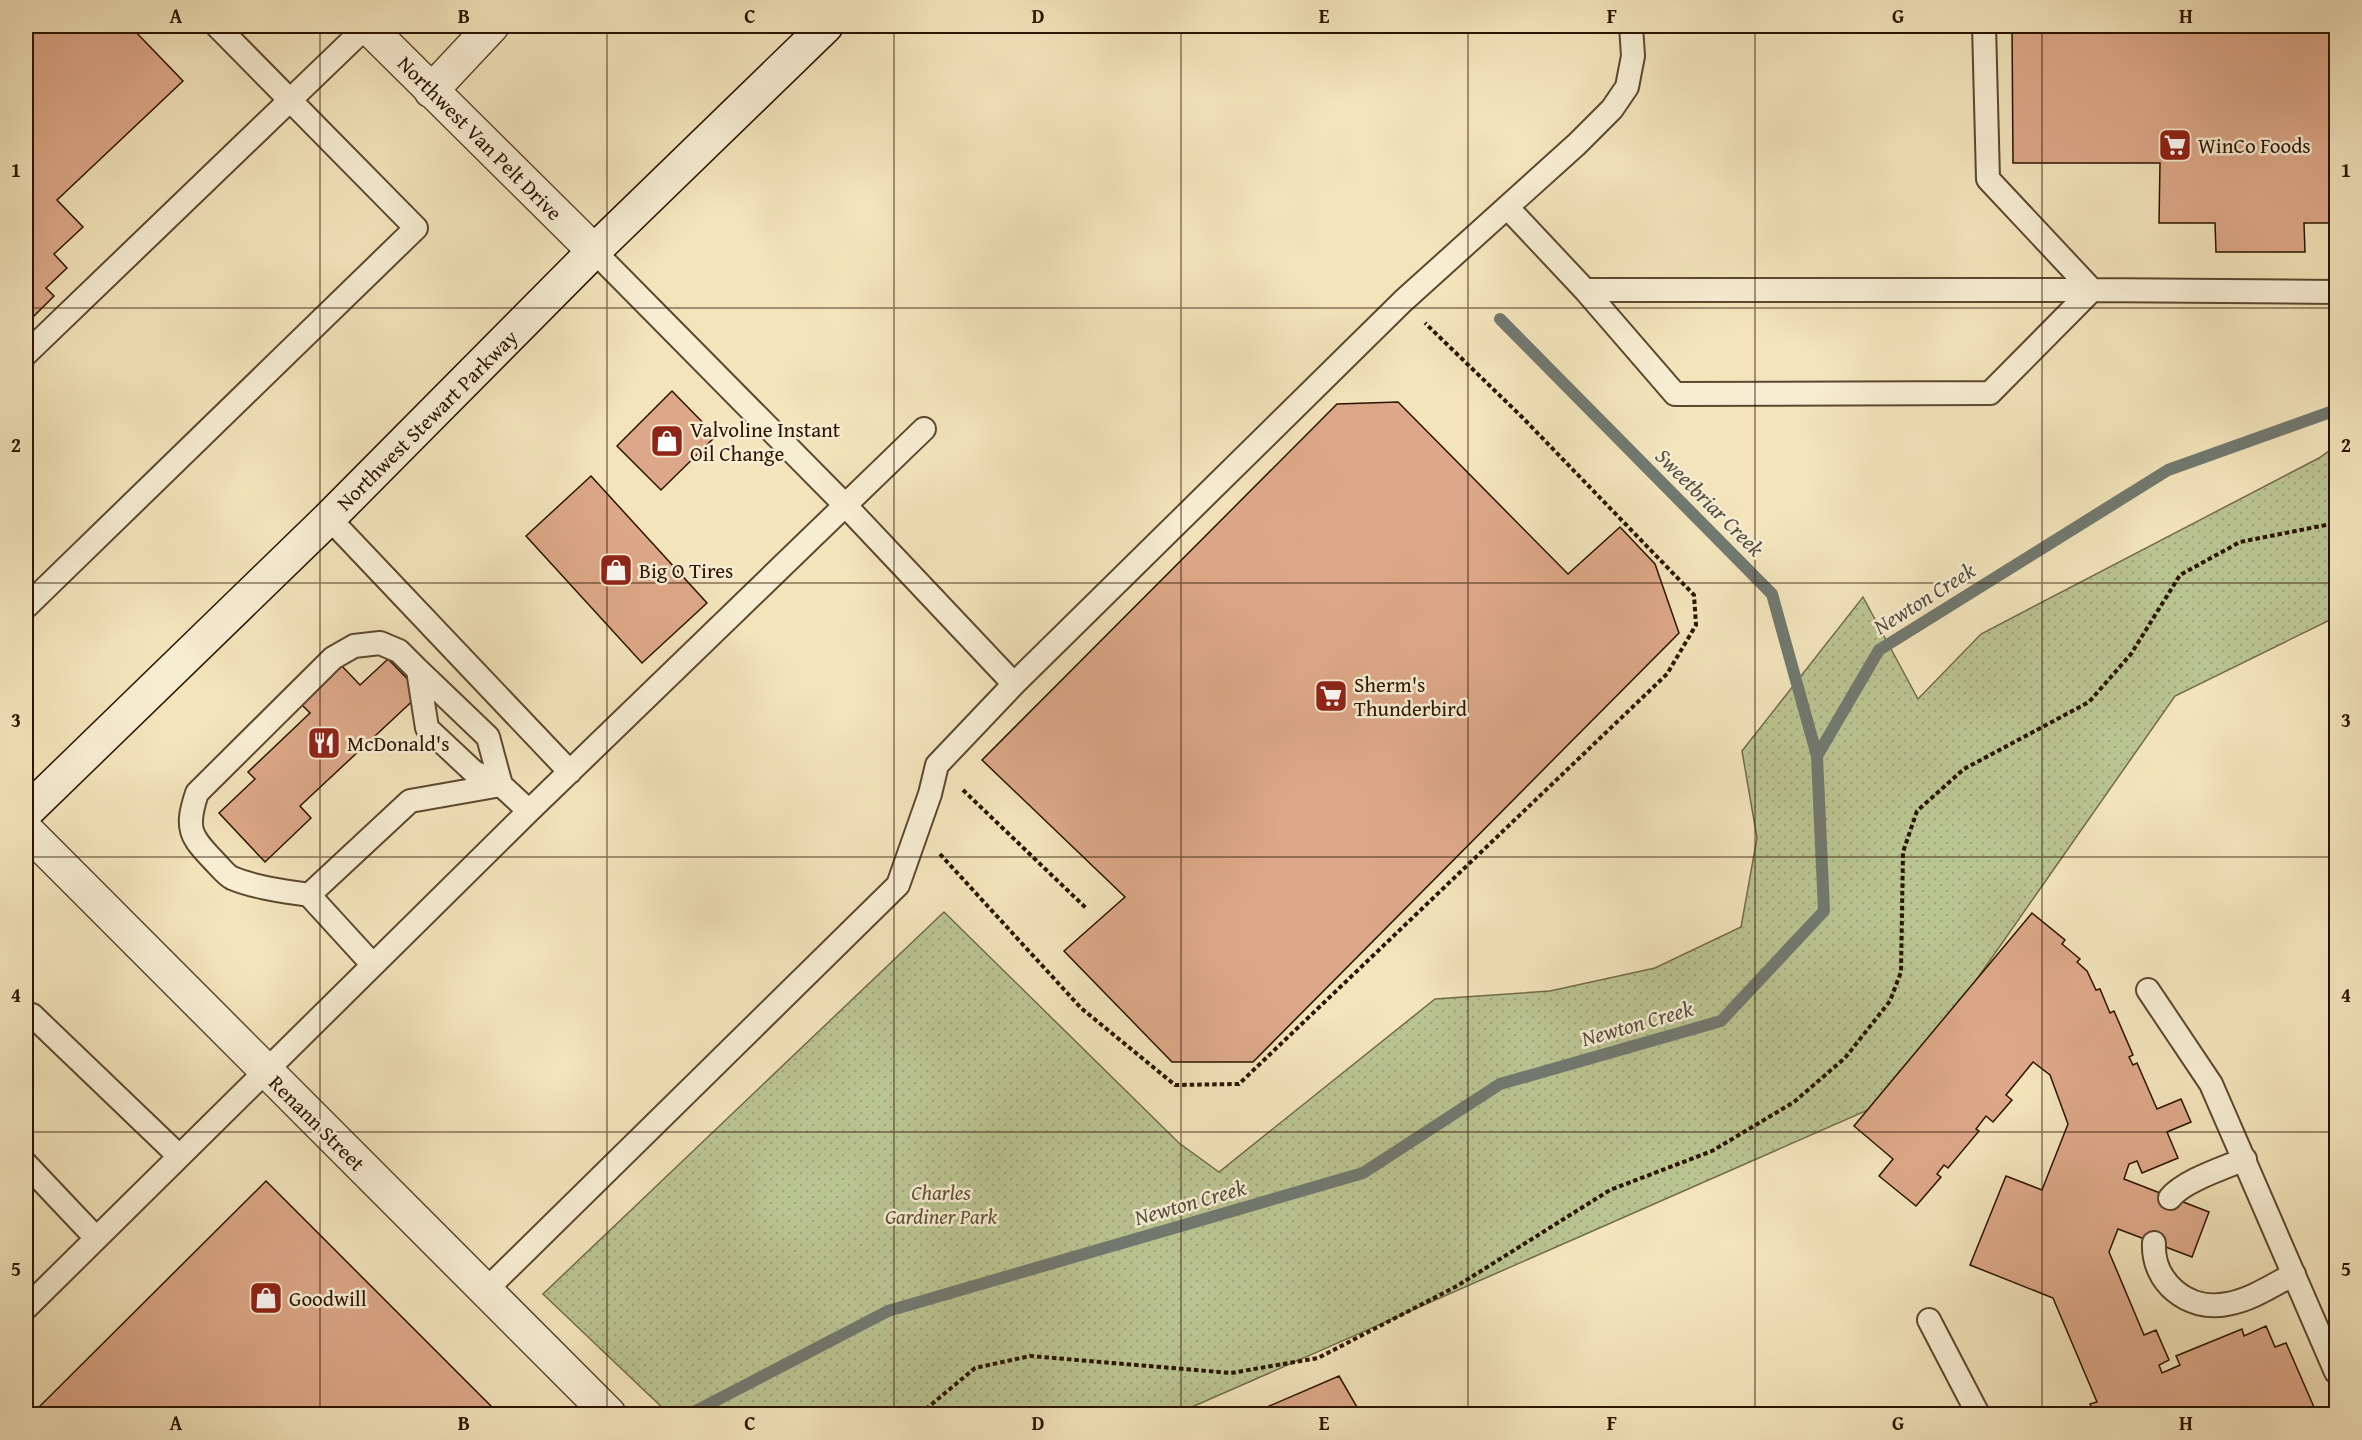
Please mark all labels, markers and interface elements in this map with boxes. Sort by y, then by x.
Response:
text: A [170,1,183,30]
text: B [458,1,470,30]
text: C [744,1,756,30]
text: D [1031,1,1045,30]
text: E [1319,1,1330,30]
text: F [1607,1,1617,30]
text: G [1892,1,1904,30]
text: H [2179,1,2193,30]
street label: Northwest Van Pelt Drive [391,49,570,228]
supermarket icon: WinCo Foods [2157,127,2193,163]
place label: WinCo Foods [2198,130,2311,161]
text: 1 [11,155,21,184]
text: 1 [2341,155,2351,184]
street label: Northwest Stewart Parkway [329,322,525,518]
place label: Valvoline Instant Oil Change [690,414,841,469]
shop icon: Valvoline Instant Oil Change [649,423,685,459]
text: 2 [11,430,21,459]
text: 2 [2341,430,2351,459]
water label: Sweetbriar Creek [1648,440,1772,564]
shop icon: Big O Tires [598,552,634,588]
water label: Newton Creek [1866,554,1982,642]
place label: Big O Tires [639,555,733,586]
place label: Sherm's Thunderbird [1354,669,1468,724]
supermarket icon: Sherm's Thunderbird [1313,678,1349,714]
text: 3 [11,705,21,734]
text: 3 [2341,705,2351,734]
restaurant icon: McDonald's [306,725,342,761]
place label: McDonald's [347,728,450,759]
text: 4 [11,980,21,1009]
text: 4 [2341,980,2351,1009]
water label: Newton Creek [1576,992,1697,1054]
street label: Renann Street [262,1068,373,1179]
water label: Newton Creek [1129,1171,1250,1233]
park label: Charles Gardiner Park [885,1177,998,1232]
text: 5 [11,1254,21,1283]
text: 5 [2341,1254,2351,1283]
shop icon: Goodwill [248,1280,284,1316]
place label: Goodwill [289,1283,367,1314]
text: A [170,1408,183,1437]
text: B [458,1408,470,1437]
text: C [744,1408,756,1437]
text: D [1031,1408,1045,1437]
text: E [1319,1408,1330,1437]
text: F [1607,1408,1617,1437]
text: G [1892,1408,1904,1437]
text: H [2179,1408,2193,1437]

